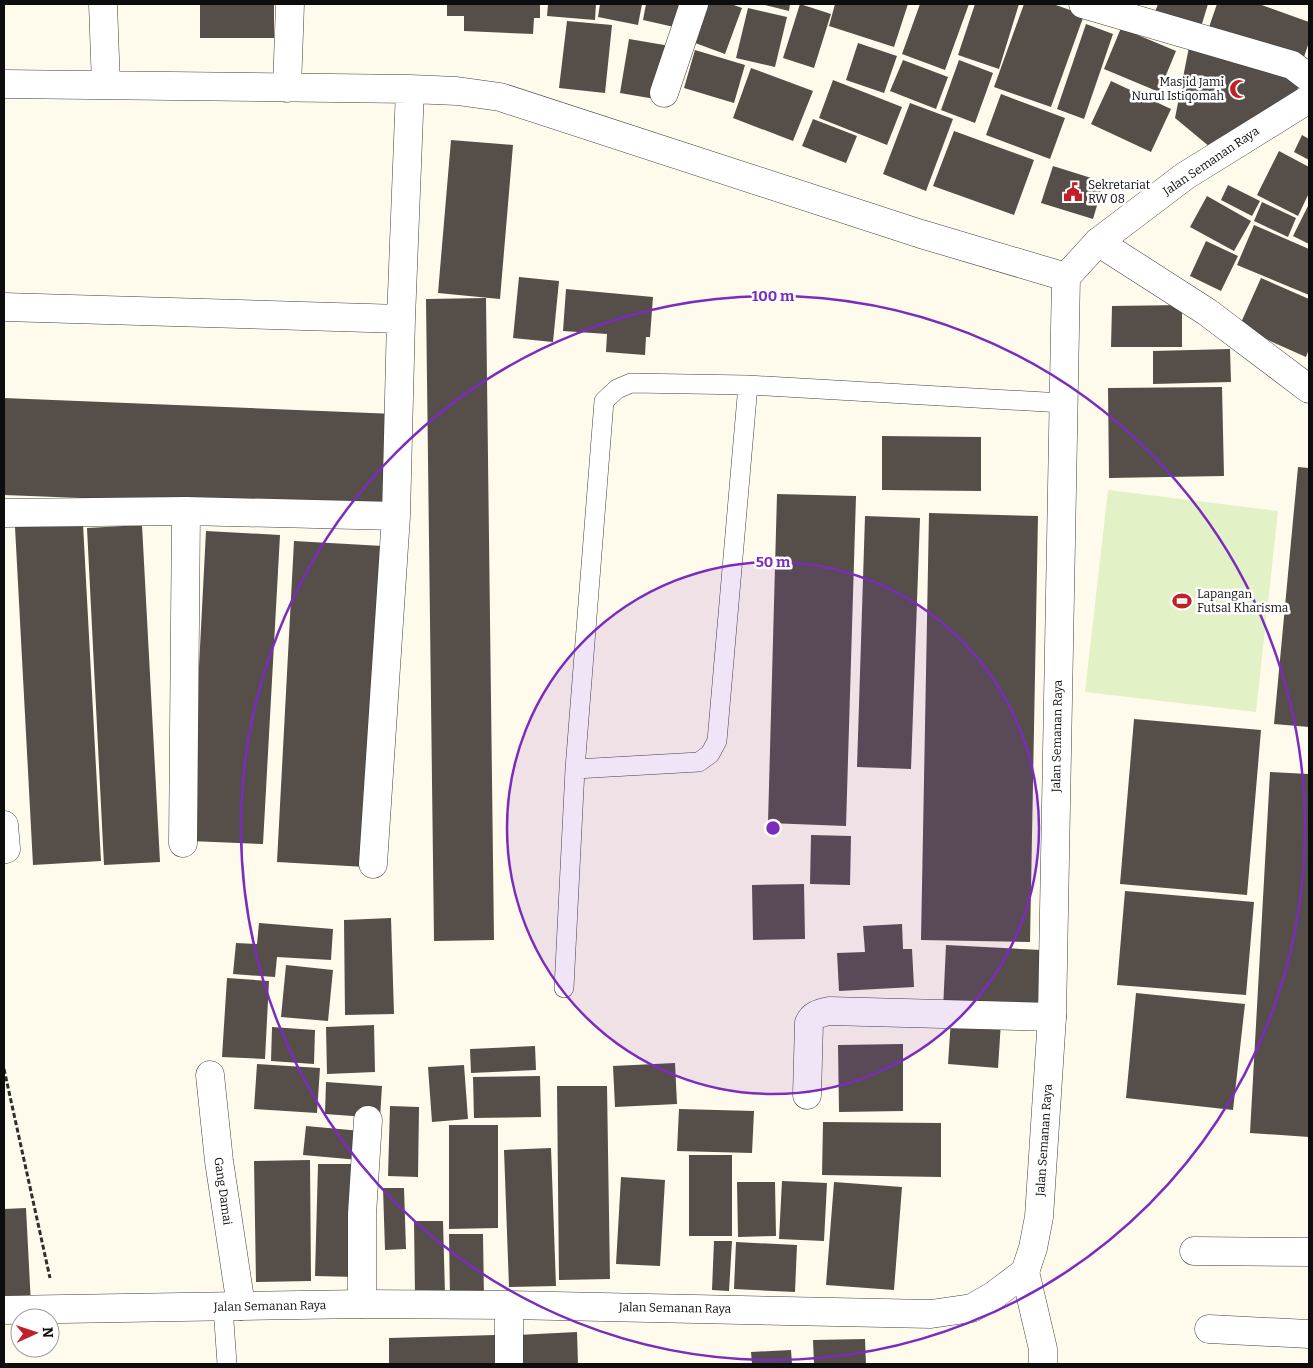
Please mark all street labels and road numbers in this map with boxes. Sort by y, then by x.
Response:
street label: Jalan Semanan Raya [1160,124,1262,199]
street label: Jalan Semanan Raya [1049,679,1065,793]
street label: Jalan Semanan Raya [1033,1083,1055,1198]
street label: Gang Damai [211,1156,235,1226]
street label: Jalan Semanan Raya [213,1298,327,1314]
street label: Jalan Semanan Raya [618,1300,732,1316]

